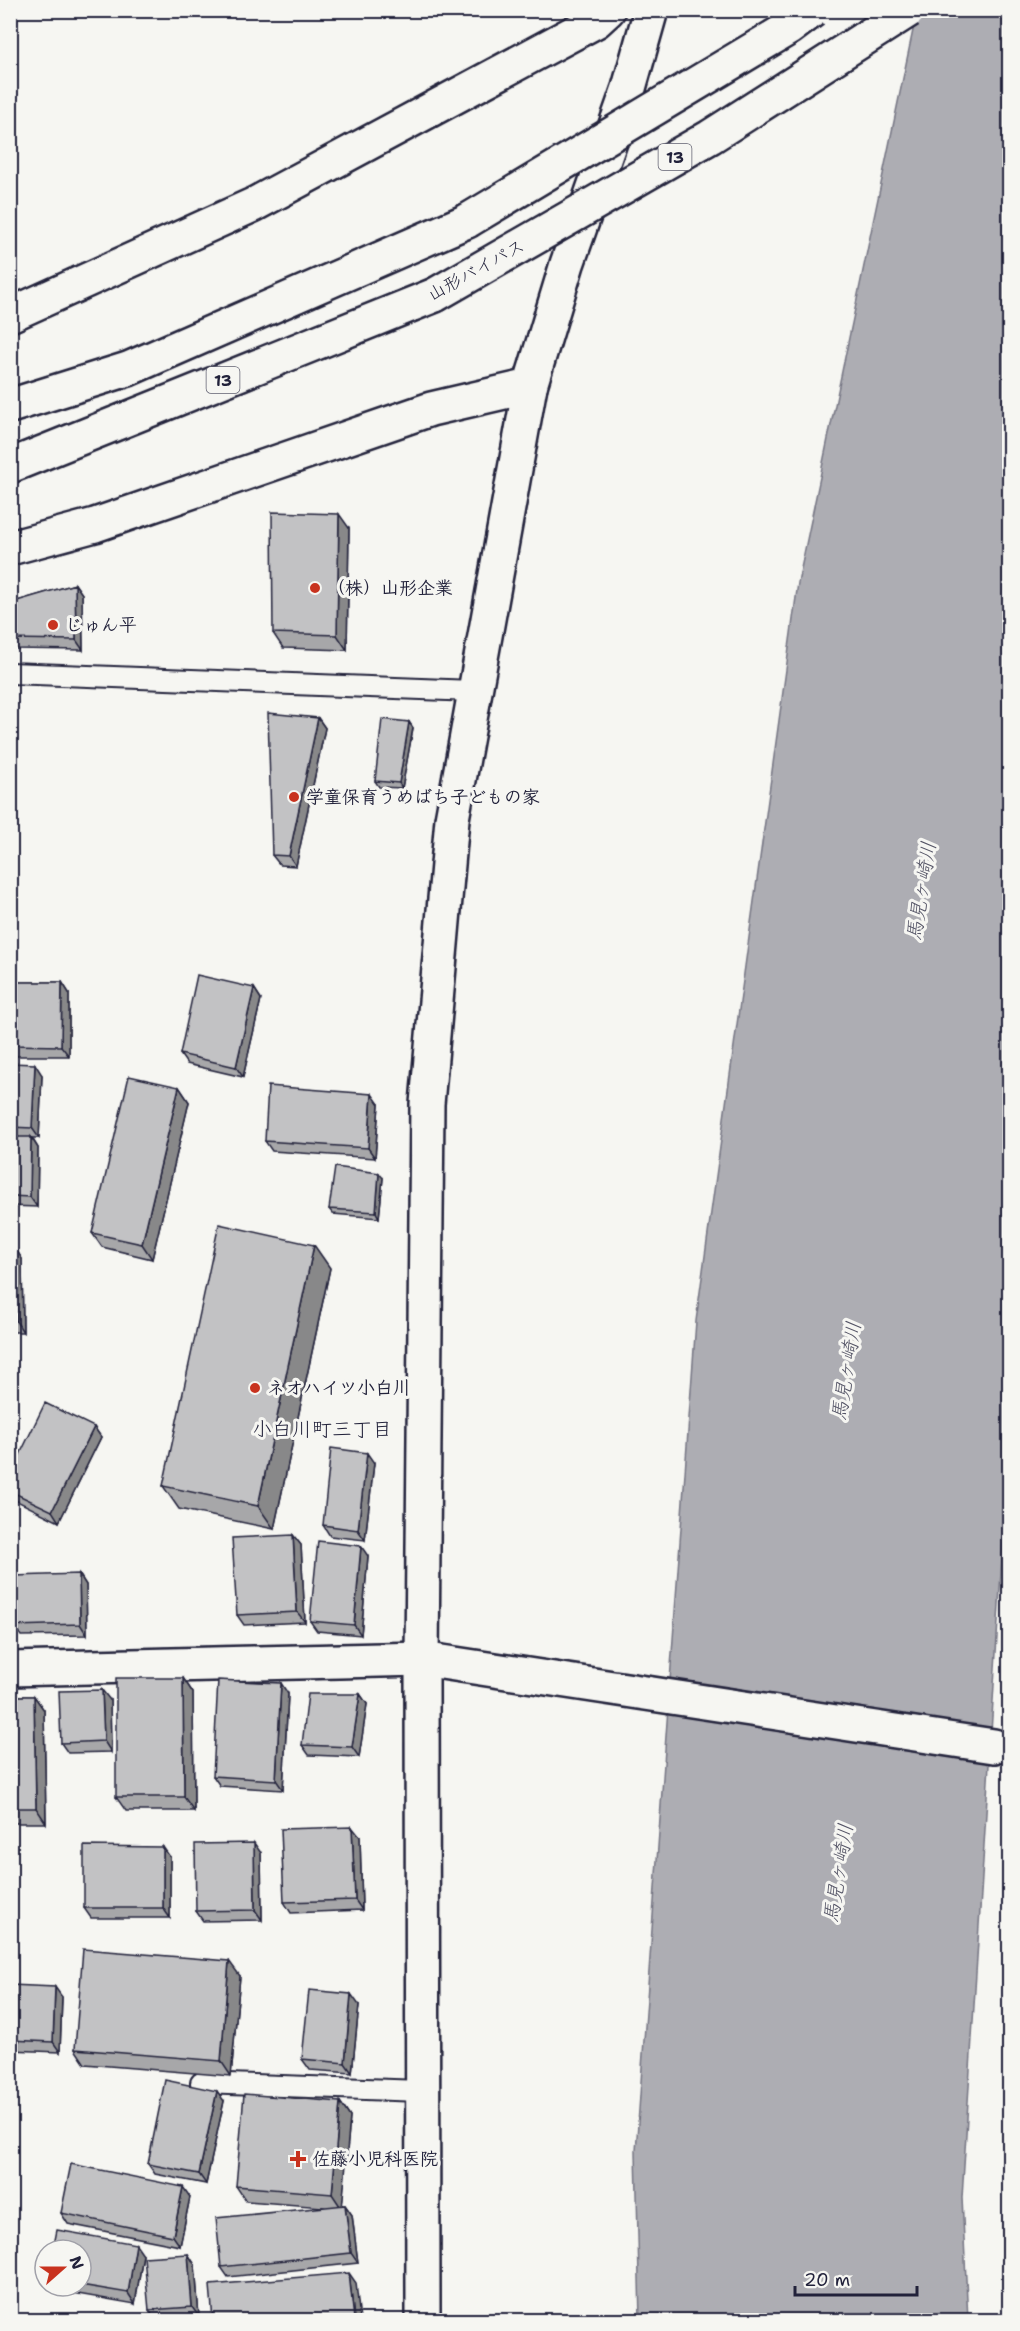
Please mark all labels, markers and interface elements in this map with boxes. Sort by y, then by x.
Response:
road number: 13 [658,144,692,170]
street label: 山形バイパス [423,233,529,307]
road number: 13 [206,367,240,393]
place label: （株）山形企業 [327,576,453,600]
marker: （株）山形企業 [308,581,322,595]
place label: じゅん平 [65,613,137,637]
marker: じゅん平 [46,618,60,632]
place label: 学童保育うめばち子どもの家 [306,785,540,809]
marker: 学童保育うめばち子どもの家 [287,790,301,804]
water label: 馬見ヶ崎川 [900,840,942,942]
water label: 馬見ヶ崎川 [825,1320,867,1422]
place label: ネオハイツ小白川 [267,1376,411,1400]
marker: ネオハイツ小白川 [248,1381,262,1395]
district label: 小白川町三丁目 [252,1416,392,1442]
water label: 馬見ヶ崎川 [817,1822,859,1924]
place label: 佐藤小児科医院 [312,2147,438,2171]
marker: 佐藤小児科医院 [289,2150,307,2168]
north arrow [33,2238,93,2298]
text: N [64,2253,89,2272]
scale bar [795,2259,916,2297]
text: 20 m [804,2268,850,2292]

